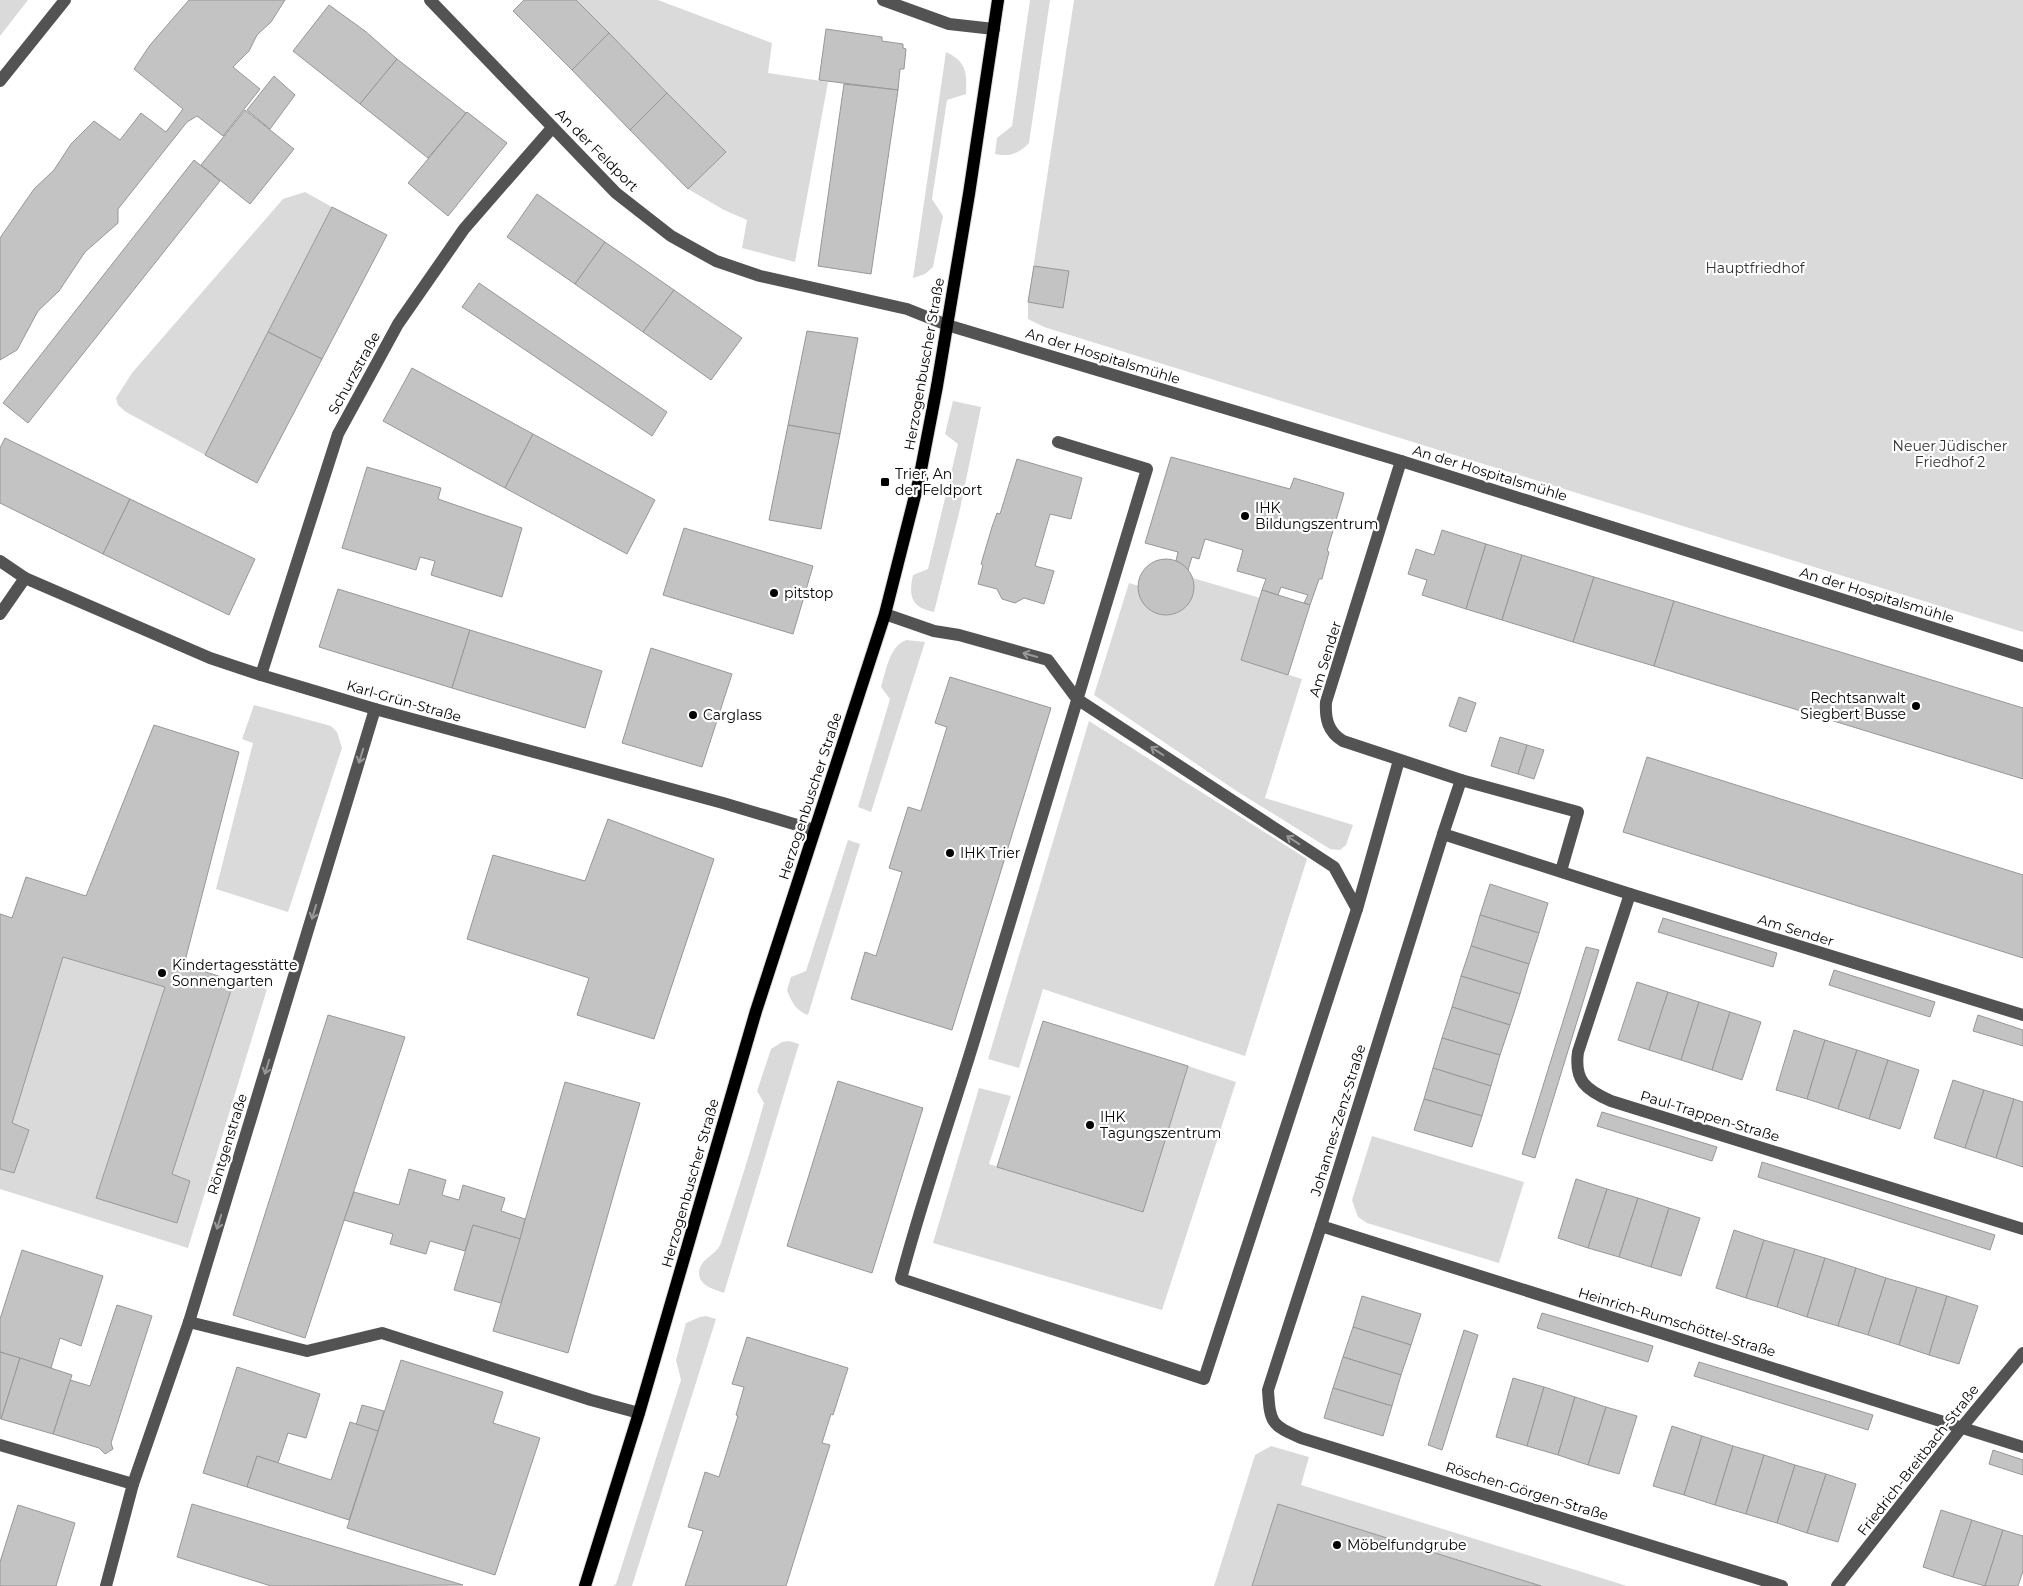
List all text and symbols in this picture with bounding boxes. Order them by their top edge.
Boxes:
street label: An der Feldport [552,105,643,196]
park label: Hauptfriedhof [1705,259,1806,277]
street label: Herzogenbuscher Straße [900,276,948,452]
street label: An der Hospitalsmühle [1024,324,1182,388]
street label: Schurzstraße [324,329,384,417]
park label: Neuer Jüdischer Friedhof 2 [1893,437,2008,471]
street label: An der Hospitalsmühle [1411,441,1569,505]
place label: Trier, An der Feldport [895,465,983,499]
marker: Trier, An der Feldport [879,476,891,488]
place label: IHK Bildungszentrum [1255,499,1378,533]
marker: IHK Bildungszentrum [1239,510,1251,522]
street label: An der Hospitalsmühle [1798,563,1956,627]
place label: pitstop [784,584,833,602]
marker: pitstop [768,587,780,599]
street label: Am Sender [1305,618,1345,699]
one-way arrow [1023,650,1039,660]
street label: Karl-Grün-Straße [345,676,463,726]
place label: Rechtsanwalt Siegbert Busse [1800,689,1906,723]
marker: Rechtsanwalt Siegbert Busse [1910,700,1922,712]
place label: Carglass [703,706,762,724]
marker: Carglass [687,709,699,721]
street label: Herzogenbuscher Straße [774,710,846,882]
one-way arrow [1150,746,1164,756]
one-way arrow [356,748,365,763]
one-way arrow [1286,835,1300,845]
place label: IHK Trier [960,844,1021,862]
marker: IHK Trier [944,847,956,859]
one-way arrow [308,903,318,919]
street label: Am Sender [1756,910,1837,950]
place label: Kindertagesstätte Sonnengarten [172,956,297,990]
marker: Kindertagesstätte Sonnengarten [156,967,168,979]
street label: Johannes-Zenz-Straße [1306,1042,1370,1199]
one-way arrow [261,1059,271,1075]
street label: Paul-Trappen-Straße [1638,1086,1782,1146]
street label: Röntgenstraße [203,1091,251,1197]
street label: Herzogenbuscher Straße [657,1096,723,1270]
place label: IHK Tagungszentrum [1100,1108,1221,1142]
marker: IHK Tagungszentrum [1084,1119,1096,1131]
one-way arrow [214,1214,224,1230]
street label: Heinrich-Rumschöttel-Straße [1576,1283,1778,1361]
street label: Friedrich-Breitbach-Straße [1853,1381,1983,1539]
street label: Röschen-Görgen-Straße [1443,1458,1611,1524]
place label: Möbelfundgrube [1347,1536,1467,1554]
marker: Möbelfundgrube [1331,1539,1343,1551]

